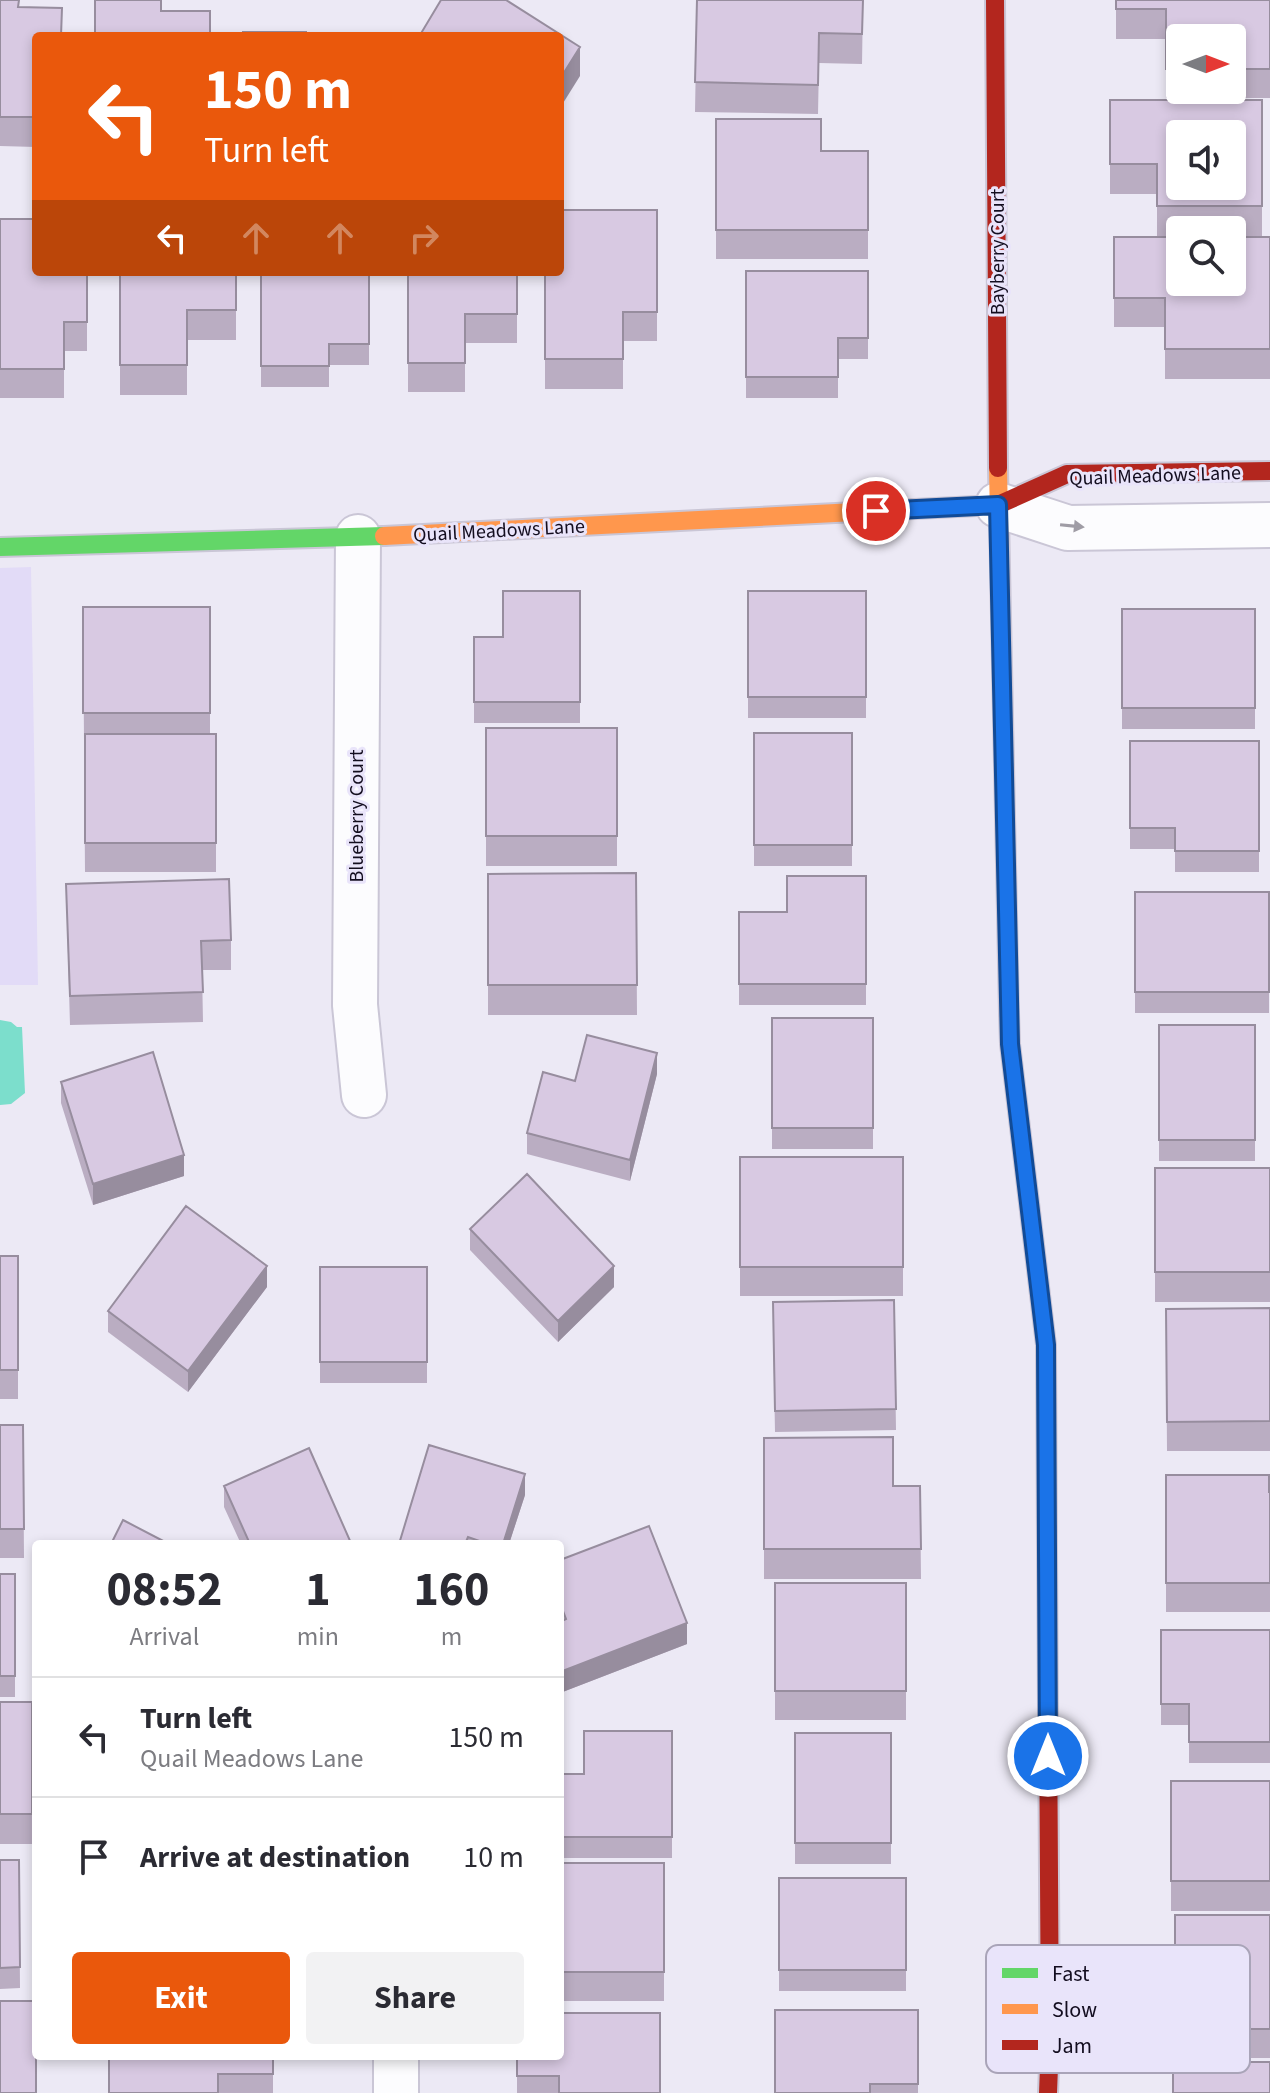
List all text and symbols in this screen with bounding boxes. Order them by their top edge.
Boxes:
north arrow [1166,24,1246,104]
map controls [1166,24,1246,296]
text: 150 m [204,51,352,130]
icon: left [72,64,176,168]
button: sound [1166,120,1246,200]
text: Turn left [204,125,329,176]
street label: Bayberry Court [984,188,1012,315]
icon: left [150,216,194,260]
icon: ahead [234,216,278,260]
icon: ahead [318,216,362,260]
icon: right [402,216,446,260]
button: search [1166,216,1246,296]
street label: Quail Meadows Lane [1069,459,1241,493]
pin [842,477,910,545]
icon: arrive [854,489,898,533]
street label: Quail Meadows Lane [413,513,586,549]
one-way arrow [1060,520,1085,533]
street label: Blueberry Court [343,749,371,883]
text: 08:52 [106,1556,222,1624]
text: 1 [305,1556,331,1624]
text: 160 [413,1556,489,1624]
text: Arrival [129,1618,199,1655]
text: min [297,1618,339,1655]
text: m [441,1618,462,1655]
text: Turn left [140,1697,252,1740]
position arrow [1006,1714,1090,1798]
icon: left [72,1715,116,1759]
text: 150 m [448,1716,524,1759]
text: Quail Meadows Lane [140,1740,363,1777]
icon: arrive [72,1835,116,1879]
text: Arrive at destination [140,1836,410,1879]
text: 10 m [463,1836,524,1879]
legend [986,1945,1250,2073]
button: Exit [72,1952,290,2044]
button: Share [306,1952,524,2044]
text: Fast [1052,1958,1090,1990]
text: Slow [1052,1994,1097,2026]
text: Jam [1052,2030,1092,2062]

